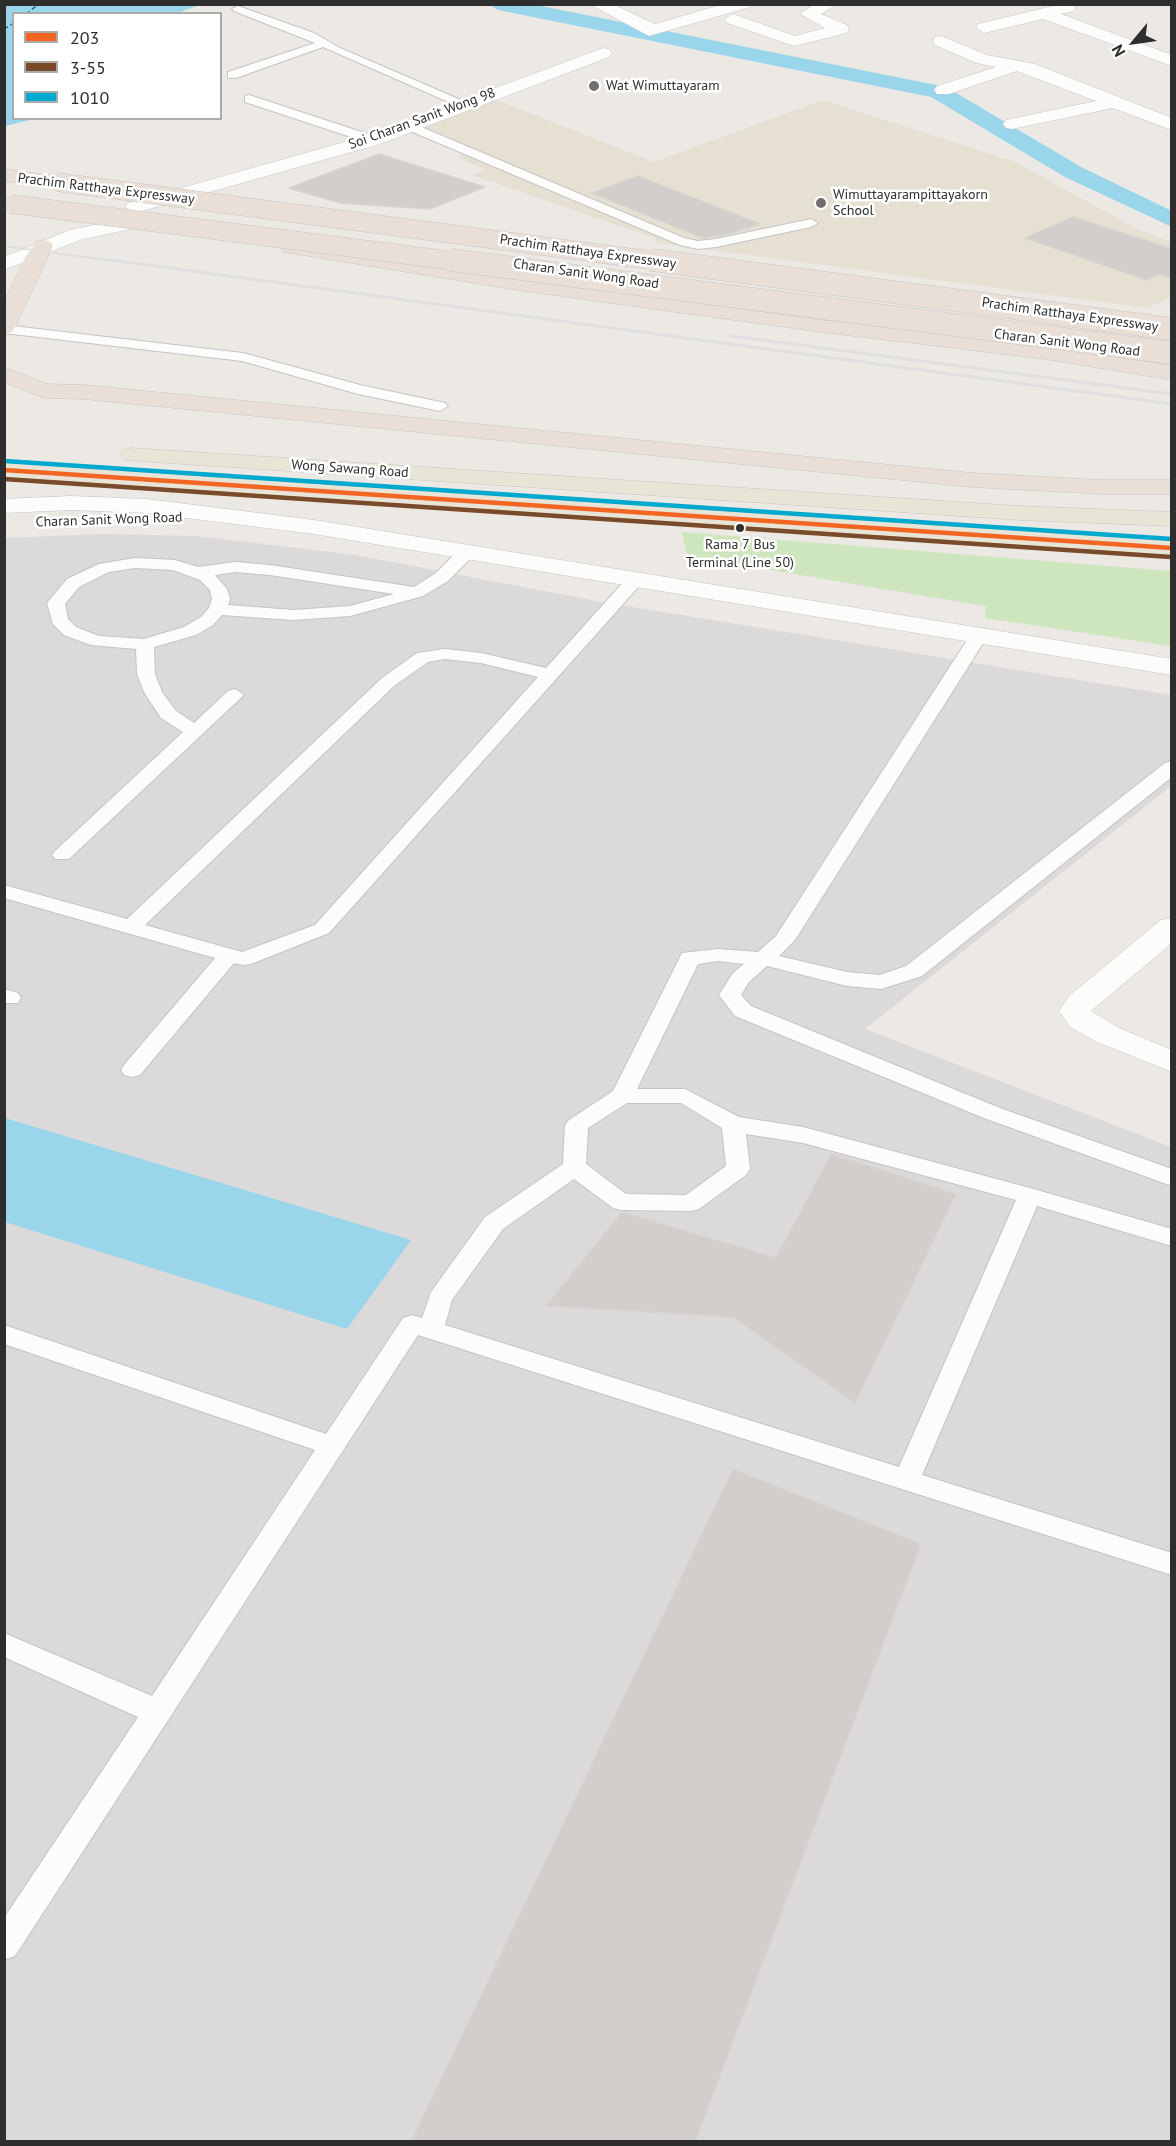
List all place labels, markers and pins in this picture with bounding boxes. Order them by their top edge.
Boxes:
place label: Wat Wimuttayaram [606,78,720,94]
marker: Wat Wimuttayaram [587,79,601,93]
place label: Wimuttayarampittayakorn School [833,187,988,220]
marker: Wimuttayarampittayakorn School [814,196,828,210]
marker: Rama 7 Bus Terminal (Line 50) [734,522,746,534]
place label: Rama 7 Bus Terminal (Line 50) [686,537,794,570]

